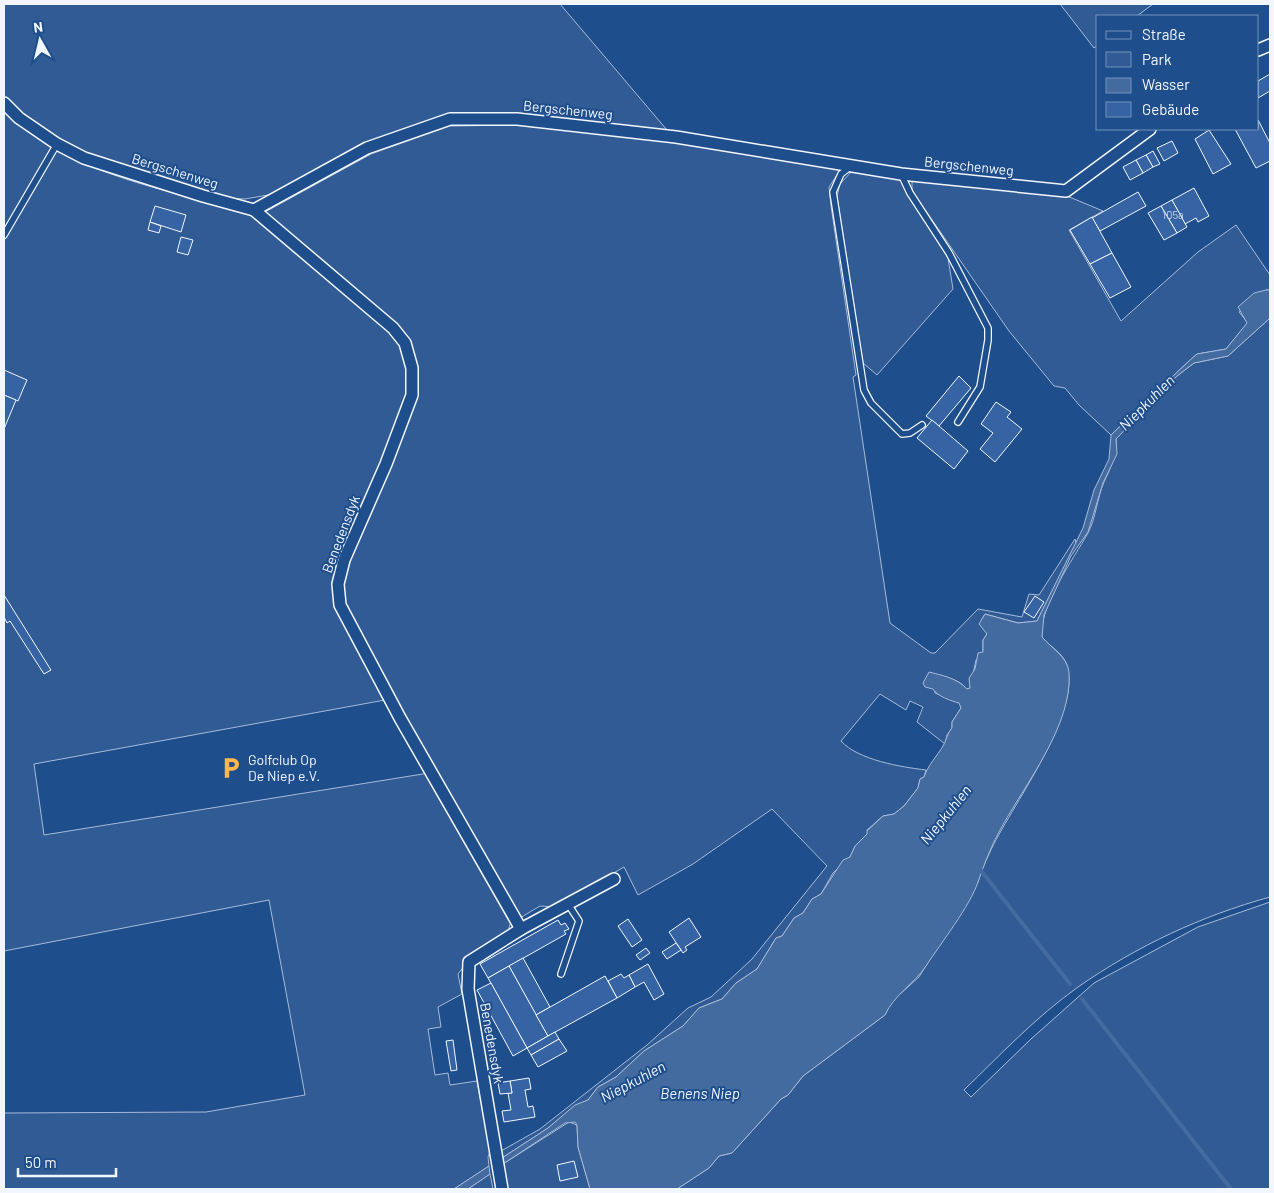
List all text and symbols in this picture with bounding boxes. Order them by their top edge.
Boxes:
north arrow [15,15,65,65]
legend [1096,15,1259,130]
text: N [32,18,44,36]
text: Straße [1142,25,1186,43]
text: Park [1142,50,1172,68]
text: Wasser [1142,75,1190,93]
street label: Bergschenweg [523,96,614,123]
text: Gebäude [1142,100,1199,118]
street label: Bergschenweg [130,149,221,192]
street label: Bergschenweg [924,152,1015,179]
house number: 105a [1162,208,1184,221]
water label: Niepkuhlen [1115,371,1178,434]
street label: Benedensdyk [318,493,363,575]
place label: Golfclub Op De Niep e.V. [248,751,320,784]
parking icon: Golfclub Op De Niep e.V. [218,755,244,781]
water label: Niepkuhlen [916,781,975,848]
street label: Benedensdyk [477,1001,508,1085]
water label: Niepkuhlen [597,1056,668,1106]
water label: Benens Niep [660,1084,740,1102]
scale bar [18,1146,115,1178]
text: 50 m [25,1153,57,1171]

